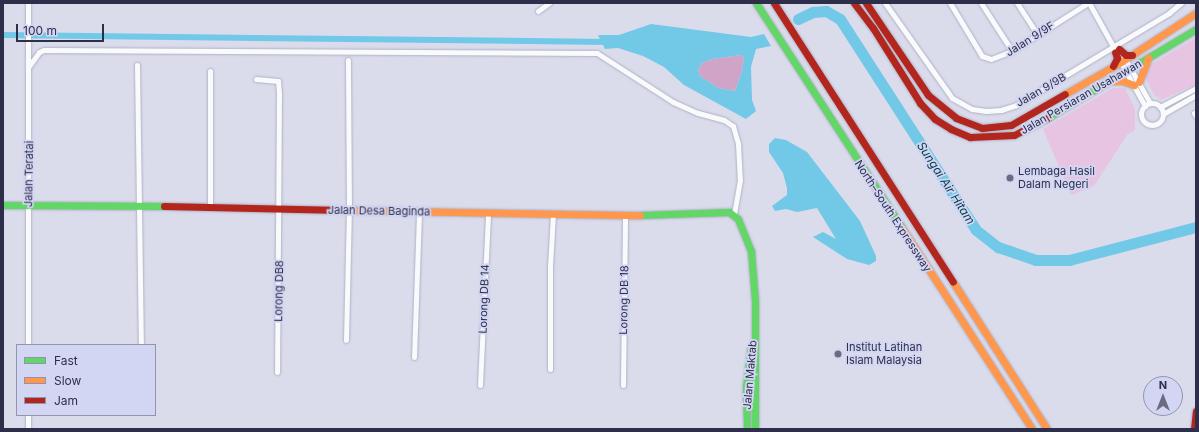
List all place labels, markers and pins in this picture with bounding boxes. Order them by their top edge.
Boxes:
place label: Lembaga Hasil Dalam Negeri [1018,165,1095,191]
marker: Lembaga Hasil Dalam Negeri [1005,173,1015,183]
place label: Institut Latihan Islam Malaysia [846,341,922,367]
marker: Institut Latihan Islam Malaysia [833,349,843,359]

